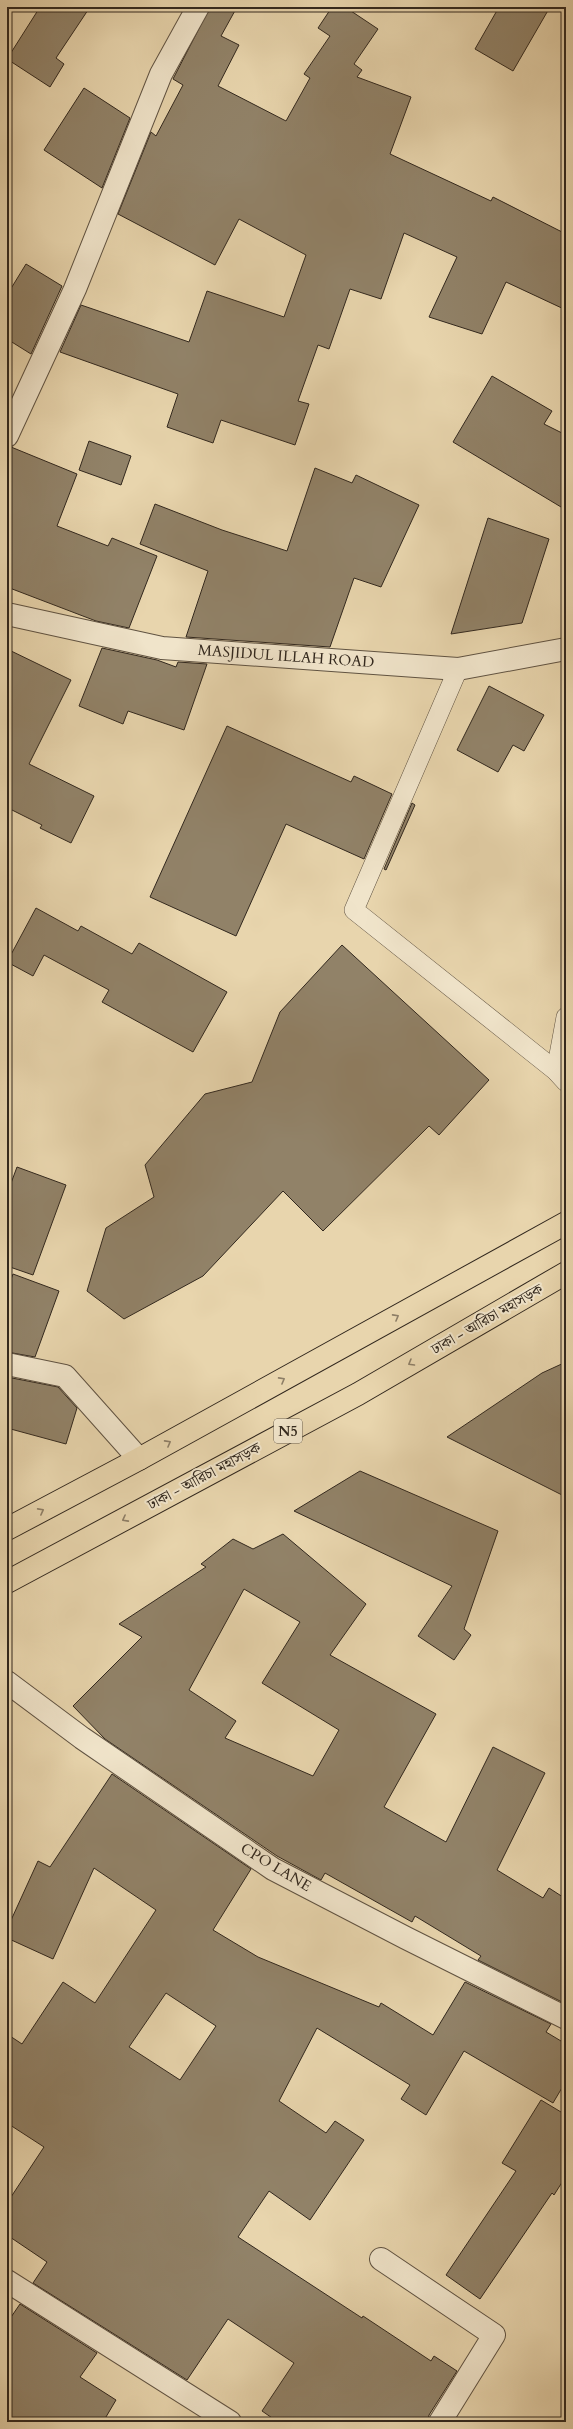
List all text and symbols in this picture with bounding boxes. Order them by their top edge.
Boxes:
street label: MASJIDUL ILLAH ROAD [197,640,375,672]
street label: ঢাকা - আরিচা মহাসড়ক [427,1279,547,1360]
one-way arrow [392,1314,399,1321]
one-way arrow [408,1359,415,1366]
one-way arrow [278,1377,285,1384]
road number: N5 [274,1419,302,1443]
street label: ঢাকা - আরিচা মহাসড়ক [143,1437,265,1515]
one-way arrow [164,1440,171,1447]
one-way arrow [37,1508,45,1516]
one-way arrow [122,1514,129,1521]
street label: CPO LANE [237,1838,315,1896]

